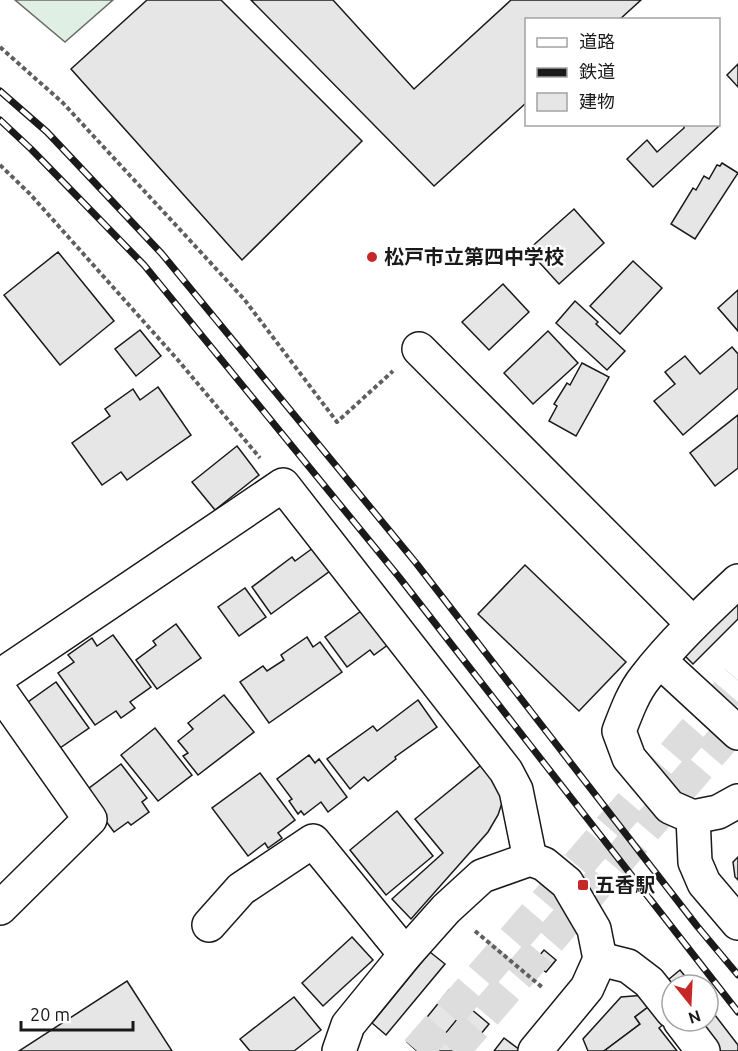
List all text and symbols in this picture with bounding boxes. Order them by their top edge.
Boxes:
legend [525,18,720,126]
text: 道路 [579,31,615,51]
text: 鉄道 [579,61,615,81]
text: 建物 [579,91,615,111]
place label: 松戸市立第四中学校 [384,245,564,268]
marker: 松戸市立第四中学校 [365,250,379,264]
place label: 五香駅 [595,873,655,896]
marker: 五香駅 [576,878,590,892]
north arrow [660,973,720,1033]
scale bar [21,994,134,1032]
text: 20 m [30,1004,70,1024]
text: N [686,1007,703,1028]

